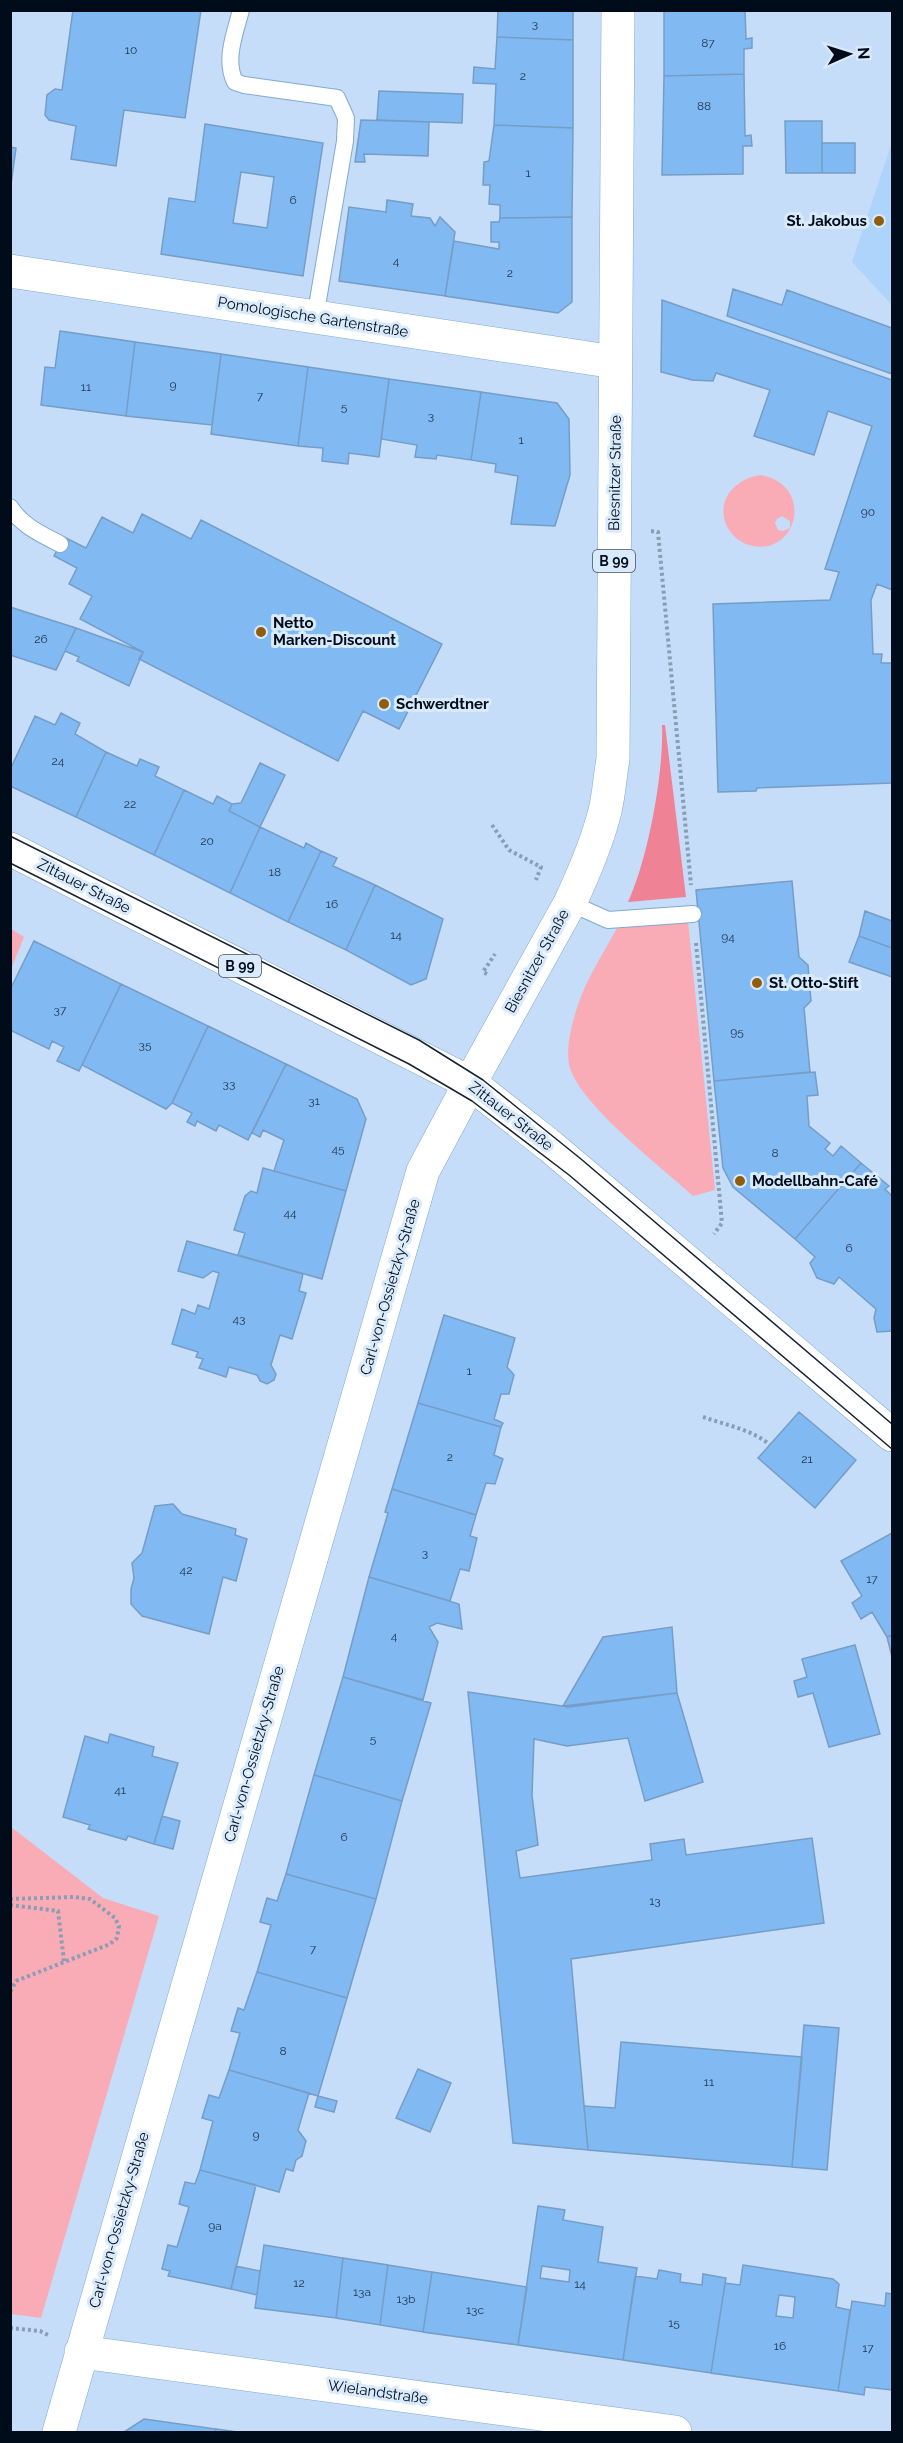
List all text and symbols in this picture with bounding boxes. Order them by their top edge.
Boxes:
house number: 3 [532,17,538,31]
north arrow [819,24,879,84]
house number: 87 [701,36,715,50]
house number: 10 [125,43,137,57]
text: N [854,47,873,60]
house number: 2 [520,69,526,83]
house number: 88 [697,99,711,113]
house number: 1 [525,166,531,180]
house number: 6 [289,193,297,207]
place label: St. Jakobus [787,212,867,230]
marker: St. Jakobus [872,214,886,228]
house number: 4 [393,254,400,268]
house number: 2 [507,266,513,280]
street label: Pomologische Gartenstraße [216,293,410,341]
house number: 9 [169,378,177,392]
house number: 11 [81,380,91,394]
house number: 7 [257,389,264,403]
house number: 5 [341,400,348,414]
house number: 3 [428,409,434,423]
street label: Biesnitzer Straße [605,415,625,531]
house number: 1 [518,433,524,447]
house number: 90 [861,505,875,519]
road number: B 99 [593,550,635,572]
place label: Netto Marken-Discount [273,614,396,649]
marker: Netto Marken-Discount [254,625,268,639]
house number: 26 [34,632,48,646]
place label: Schwerdtner [396,695,489,713]
marker: Schwerdtner [377,697,391,711]
house number: 24 [52,754,65,768]
house number: 22 [124,797,136,811]
house number: 20 [200,834,214,848]
street label: Zittauer Straße [35,855,134,917]
house number: 18 [269,865,281,879]
house number: 16 [326,897,338,911]
street label: Biesnitzer Straße [501,906,573,1016]
house number: 14 [390,928,402,942]
house number: 94 [721,930,735,944]
road number: B 99 [219,955,261,977]
place label: St. Otto-Stift [769,974,859,992]
marker: St. Otto-Stift [750,976,764,990]
house number: 37 [54,1003,67,1017]
house number: 95 [730,1025,744,1039]
house number: 35 [139,1038,152,1052]
house number: 33 [223,1077,235,1091]
street label: Zittauer Straße [465,1078,557,1155]
house number: 31 [308,1094,320,1108]
house number: 45 [331,1142,345,1156]
house number: 8 [771,1146,779,1160]
place label: Modellbahn-Café [752,1172,878,1190]
marker: Modellbahn-Café [733,1174,747,1188]
street label: Carl-von-Ossietzky-Straße [356,1197,424,1377]
house number: 44 [283,1206,297,1220]
house number: 6 [845,1241,853,1255]
house number: 43 [233,1312,245,1326]
house number: 1 [466,1364,472,1378]
house number: 2 [447,1450,453,1464]
house number: 21 [801,1452,813,1466]
house number: 3 [422,1546,428,1560]
house number: 42 [180,1563,192,1577]
house number: 17 [866,1572,878,1586]
house number: 4 [391,1629,398,1643]
street label: Carl-von-Ossietzky-Straße [220,1664,288,1844]
house number: 5 [370,1732,377,1746]
house number: 41 [114,1783,126,1797]
house number: 6 [340,1830,348,1844]
house number: 13 [649,1894,661,1908]
house number: 7 [310,1942,317,1956]
house number: 8 [279,2044,287,2058]
house number: 11 [704,2075,714,2089]
house number: 9 [252,2128,260,2142]
street label: Carl-von-Ossietzky-Straße [85,2130,153,2310]
house number: 9a [208,2219,222,2233]
house number: 12 [293,2276,305,2290]
house number: 14 [574,2277,586,2291]
house number: 13a [353,2285,371,2299]
house number: 13b [397,2292,415,2306]
house number: 13c [466,2303,484,2317]
house number: 15 [668,2316,680,2330]
house number: 16 [774,2339,786,2353]
house number: 17 [862,2341,874,2355]
street label: Wielandstraße [327,2376,429,2408]

